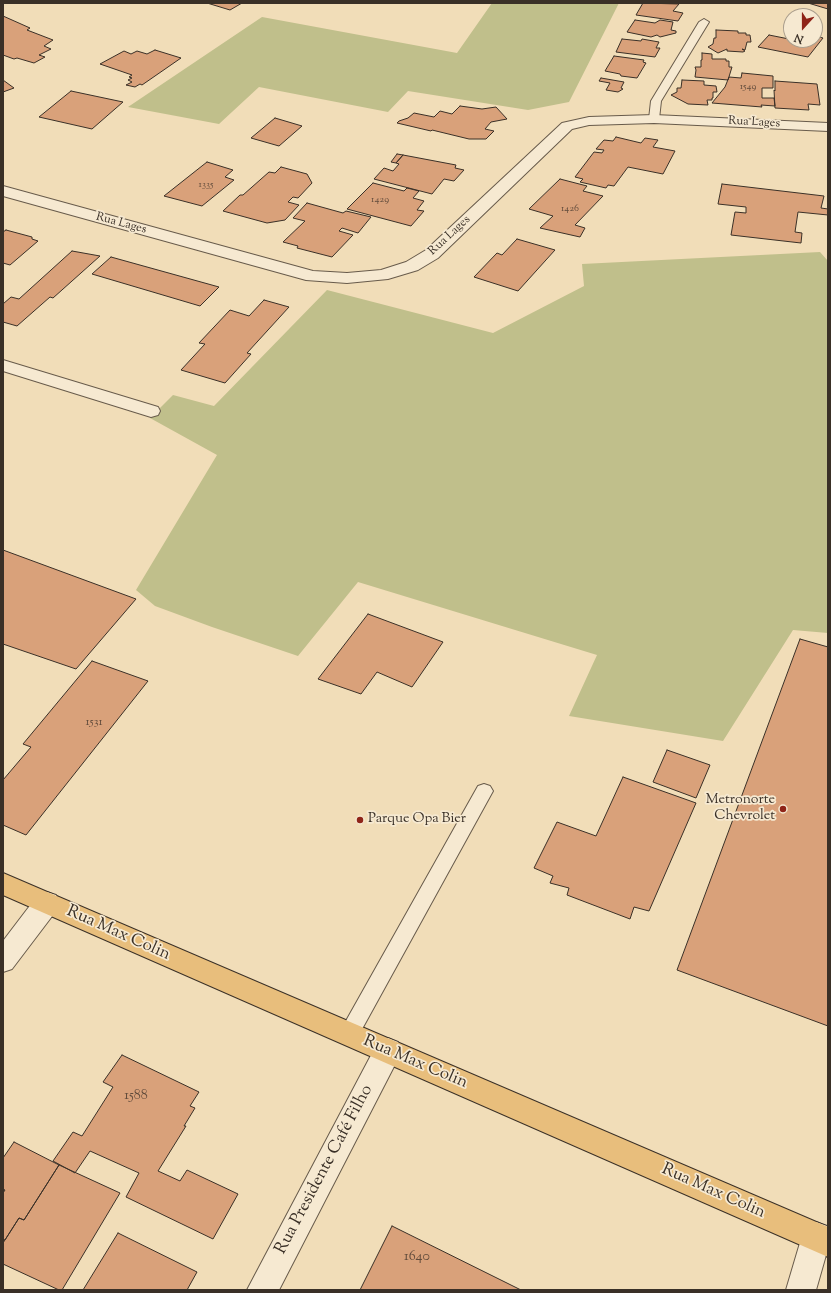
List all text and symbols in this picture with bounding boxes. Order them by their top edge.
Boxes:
north arrow [783,8,823,48]
text: N [792,29,806,47]
house number: 1549 [740,81,756,93]
street label: Rua Lages [728,114,780,132]
house number: 1335 [199,179,213,191]
house number: 1429 [371,194,389,206]
house number: 1426 [561,203,579,215]
street label: Rua Lages [94,210,148,238]
street label: Rua Lages [426,213,474,259]
house number: 1531 [85,716,103,730]
place label: Metronorte Chevrolet [706,793,775,826]
marker: Metronorte Chevrolet [778,804,788,814]
place label: Parque Opa Bier [368,812,466,828]
marker: Parque Opa Bier [355,815,365,825]
street label: Rua Max Colin [63,902,173,966]
street label: Rua Max Colin [360,1032,470,1094]
street label: Rua Presidente Café Filho [272,1082,378,1258]
house number: 1588 [124,1089,148,1105]
street label: Rua Max Colin [658,1160,768,1224]
house number: 1640 [404,1250,430,1266]

